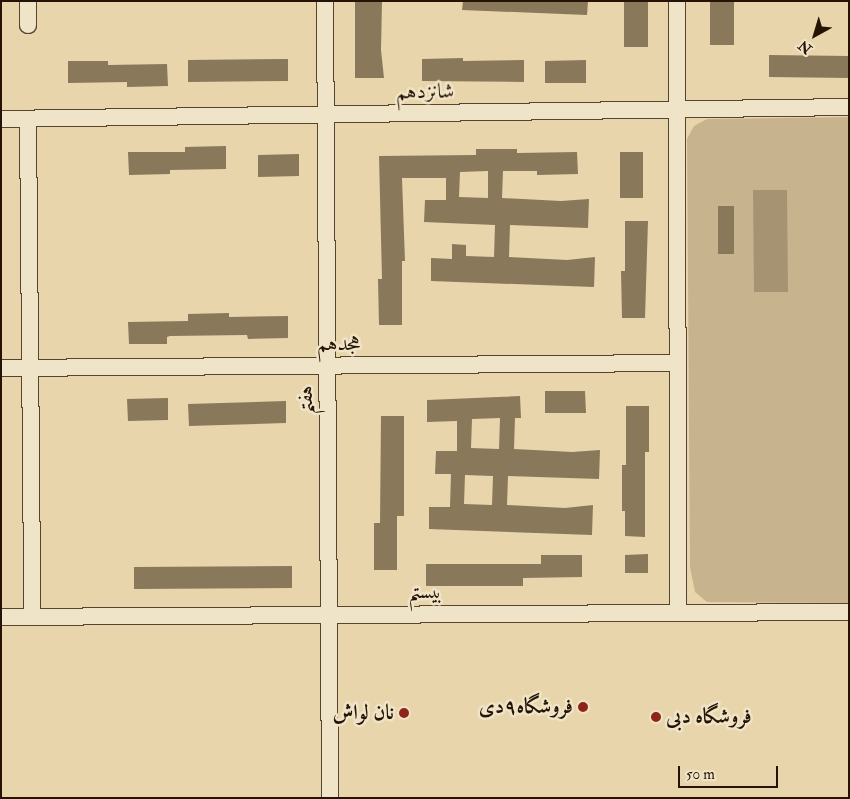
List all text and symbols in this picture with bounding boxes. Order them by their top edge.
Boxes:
north arrow [790,10,840,60]
text: N [795,36,815,58]
street label: شانزدهم [396,79,454,105]
street label: هجدهم [317,331,361,357]
street label: هفتم [293,385,319,415]
street label: بیستم [408,579,442,605]
place label: فروشگاه۹دی [479,694,573,720]
place label: نان لواش [332,700,394,726]
marker: فروشگاه۹دی [577,701,589,713]
place label: فروشگاه دبی [666,704,752,730]
marker: نان لواش [398,707,410,719]
marker: فروشگاه دبی [650,711,662,723]
scale bar [680,756,780,788]
text: 50 m [686,765,715,784]

